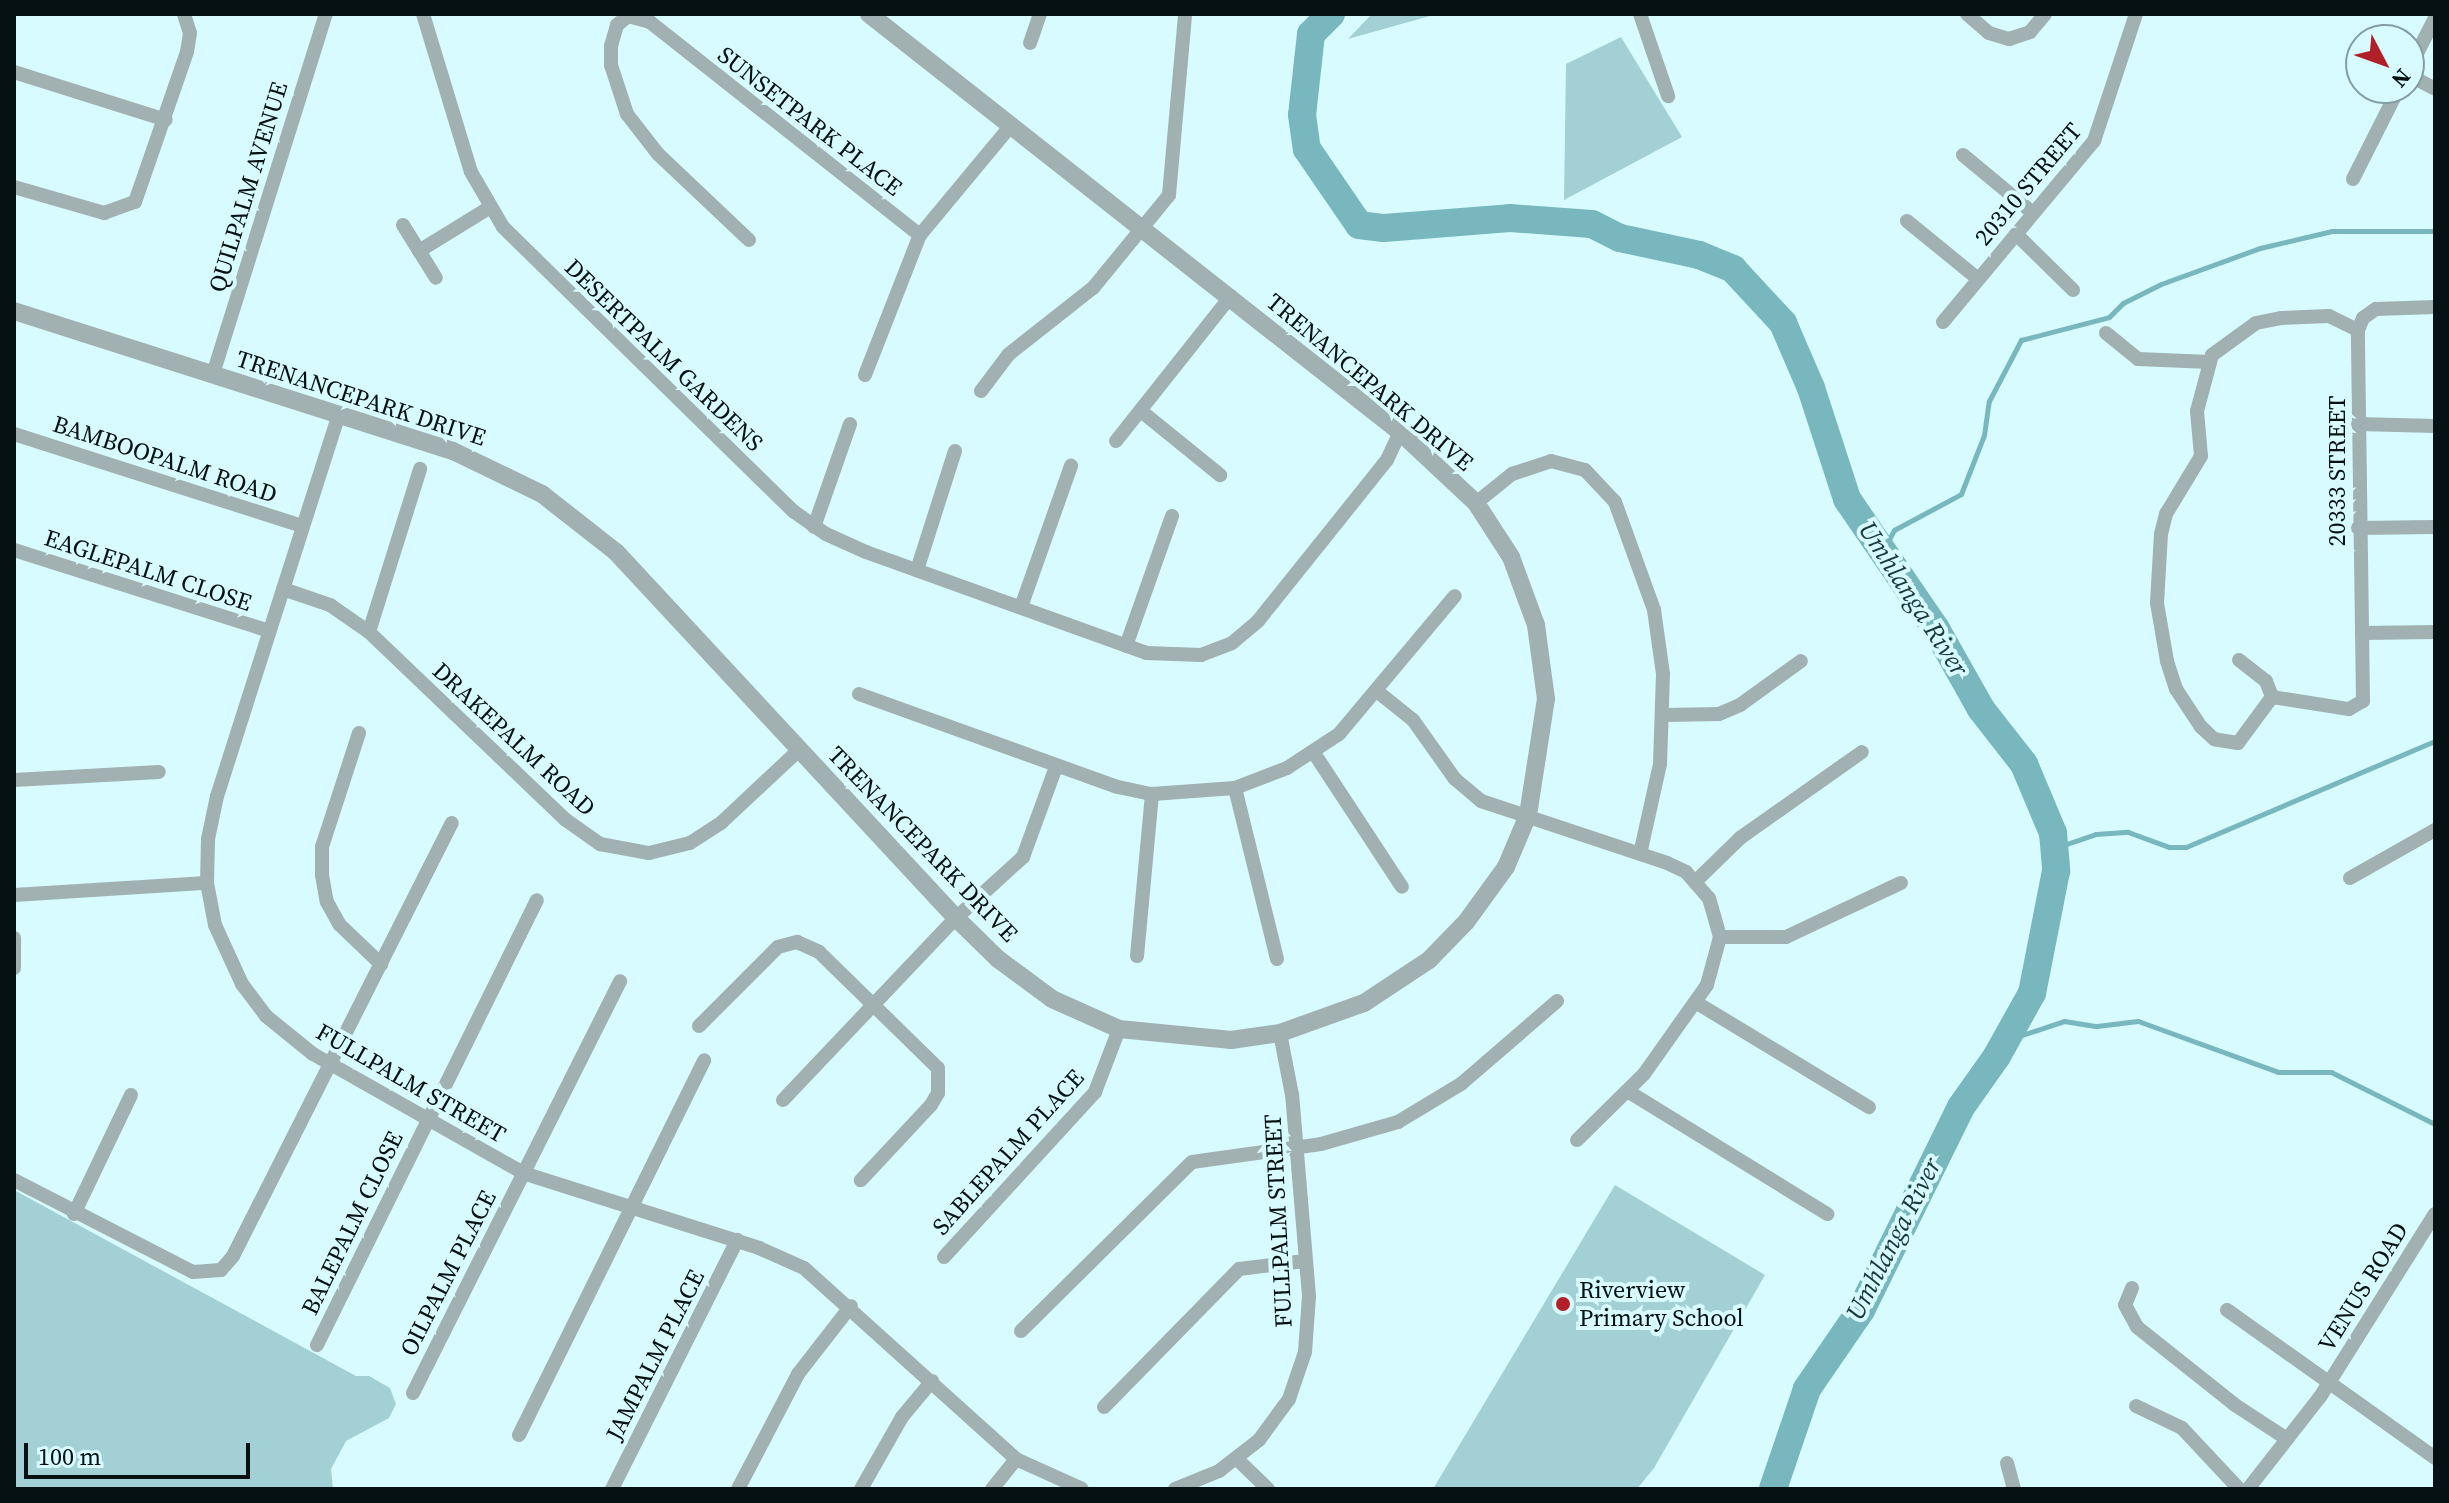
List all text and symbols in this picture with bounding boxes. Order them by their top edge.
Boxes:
north arrow [2345,24,2425,104]
street label: SUNSETPARK PLACE [712,40,908,202]
text: N [2385,63,2418,94]
street label: QUILPALM AVENUE [202,78,294,296]
street label: 20310 STREET [1968,117,2088,251]
street label: DESERTPALM GARDENS [559,253,769,457]
street label: TRENANCEPARK DRIVE [1261,287,1479,477]
street label: TRENANCEPARK DRIVE [233,344,489,452]
street label: 20333 STREET [2323,395,2351,547]
street label: BAMBOOPALM ROAD [49,409,281,509]
water label: Umhlanga River [1851,516,1975,682]
street label: EAGLEPALM CLOSE [41,523,255,617]
street label: DRAKEPALM ROAD [427,656,601,822]
street label: TRENANCEPARK DRIVE [822,740,1024,948]
street label: FULLPALM STREET [311,1017,511,1149]
street label: SABLEPALM PLACE [926,1063,1090,1241]
street label: FULLPALM STREET [1258,1113,1298,1329]
street label: BALEPALM CLOSE [295,1127,409,1319]
water label: Umhlanga River [1840,1153,1948,1325]
street label: OILPALM PLACE [394,1186,502,1360]
street label: VENUS ROAD [2312,1217,2414,1357]
street label: JAMPALM PLACE [600,1265,710,1445]
place label: Riverview Primary School [1579,1276,1744,1332]
marker: Riverview Primary School [1554,1295,1572,1313]
scale bar [28,1427,254,1477]
text: 100 m [38,1440,101,1473]

